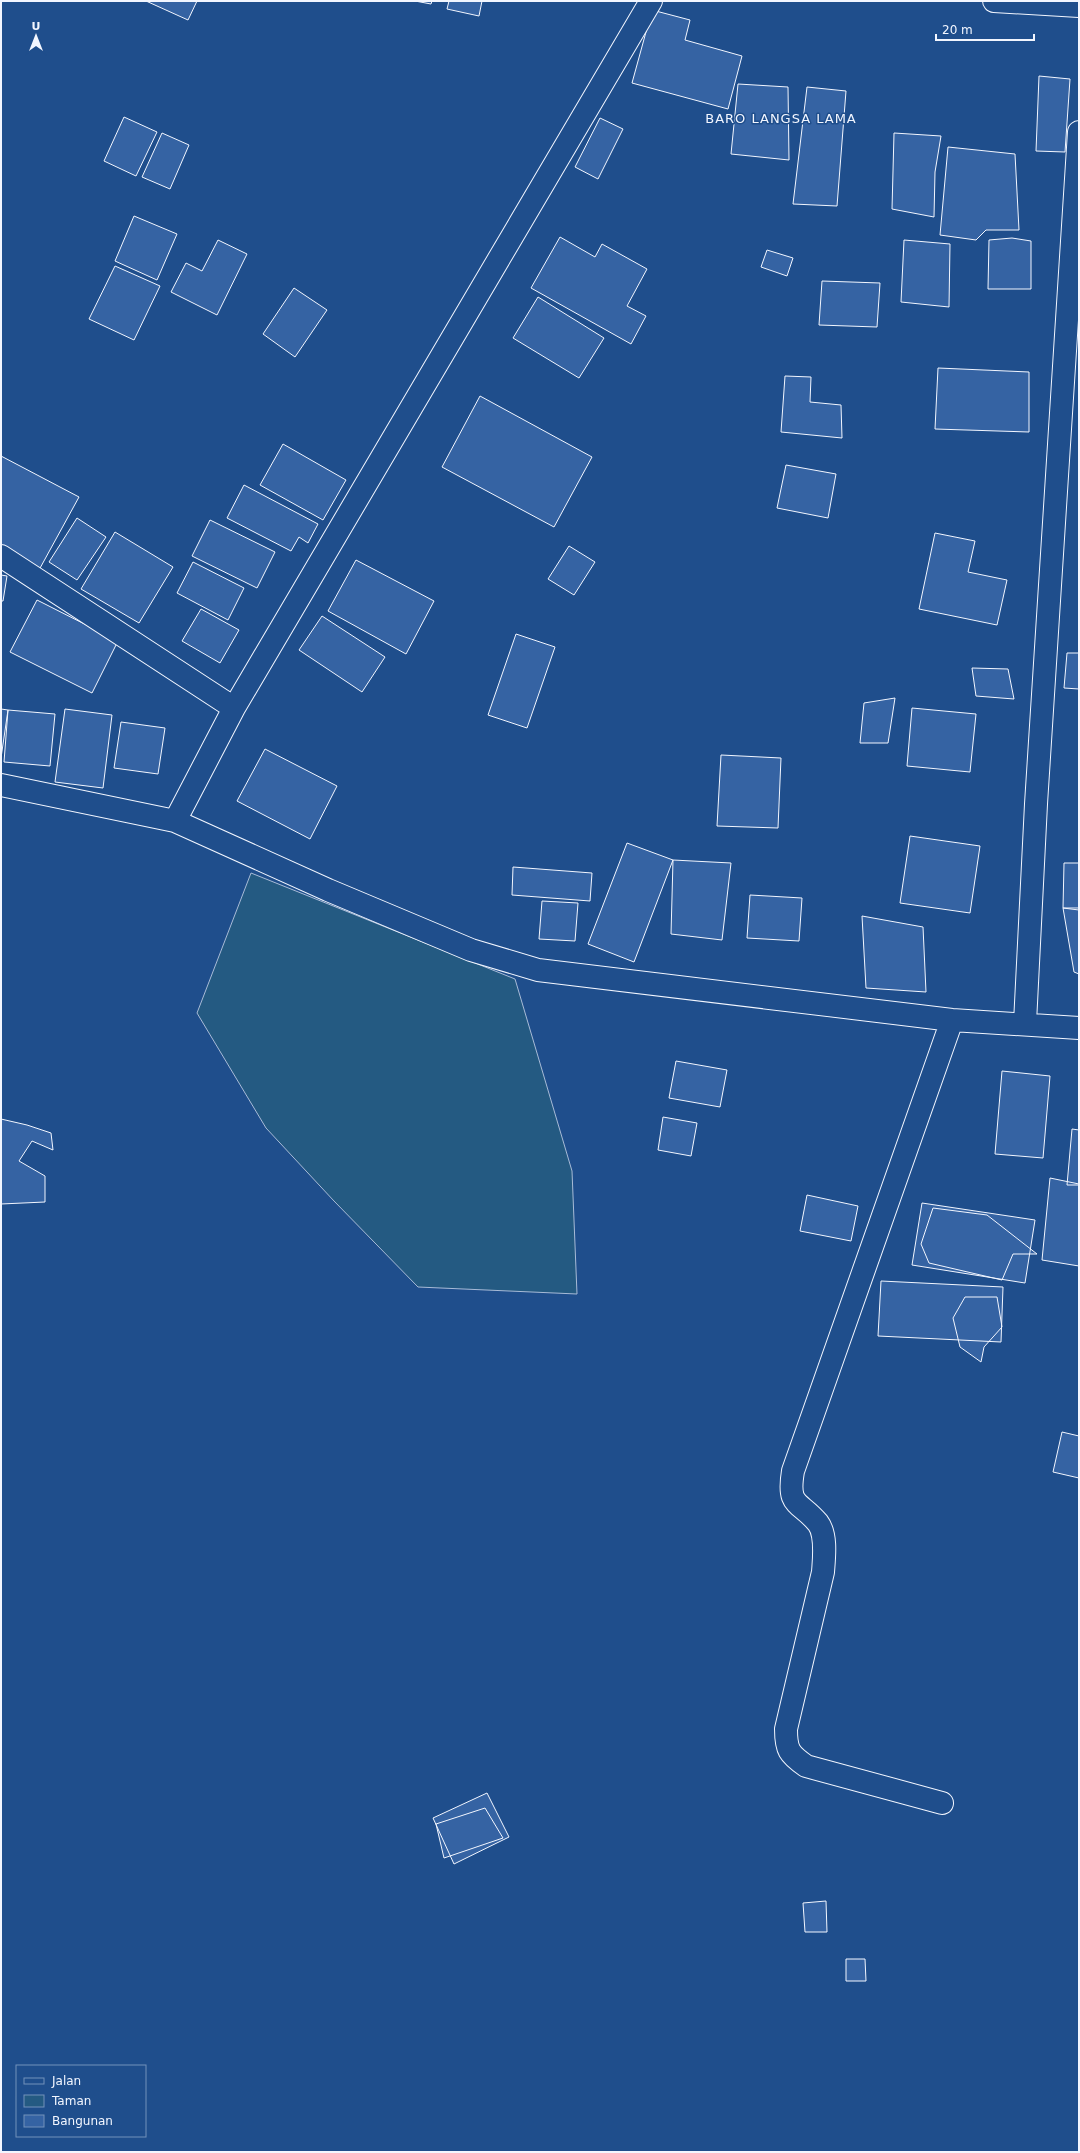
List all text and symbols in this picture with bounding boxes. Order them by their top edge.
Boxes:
north arrow [16,16,56,56]
scale bar [936,16,1034,42]
text: U [32,20,40,33]
text: 20 m [942,23,973,37]
district label: BARO LANGSA LAMA [705,111,857,126]
legend [16,2065,146,2137]
text: Jalan [51,2074,81,2088]
text: Taman [51,2094,91,2108]
text: Bangunan [52,2114,113,2128]

